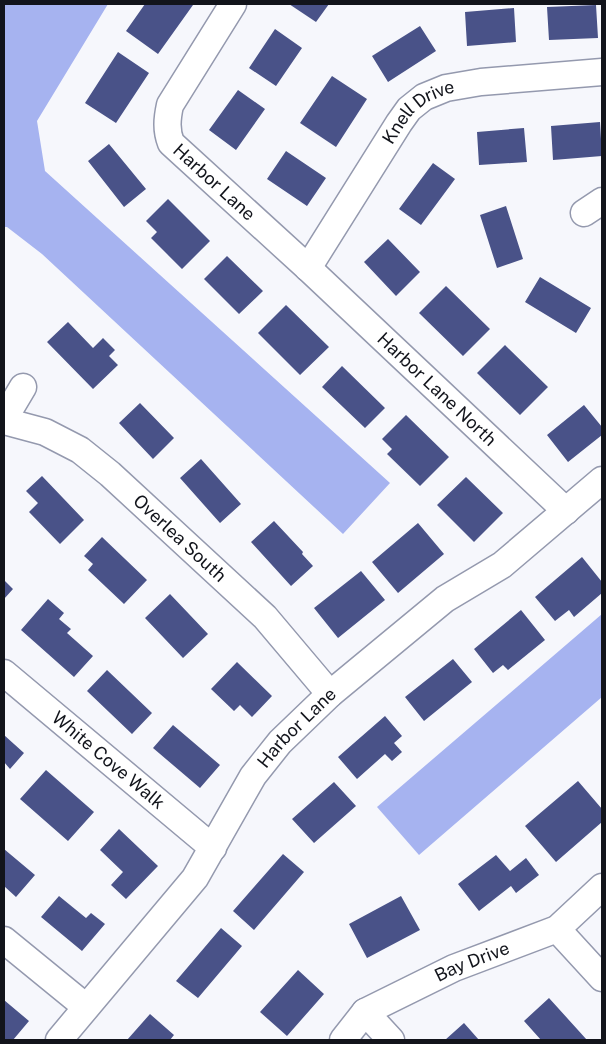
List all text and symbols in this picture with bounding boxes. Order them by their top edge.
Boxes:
street label: Knell Drive [378,76,456,148]
street label: Harbor Lane [169,139,260,225]
street label: Harbor Lane North [373,328,501,450]
street label: Overlea South [129,490,231,586]
street label: Harbor Lane [253,683,340,772]
street label: White Cove Walk [48,707,169,813]
street label: Bay Drive [431,937,512,986]

